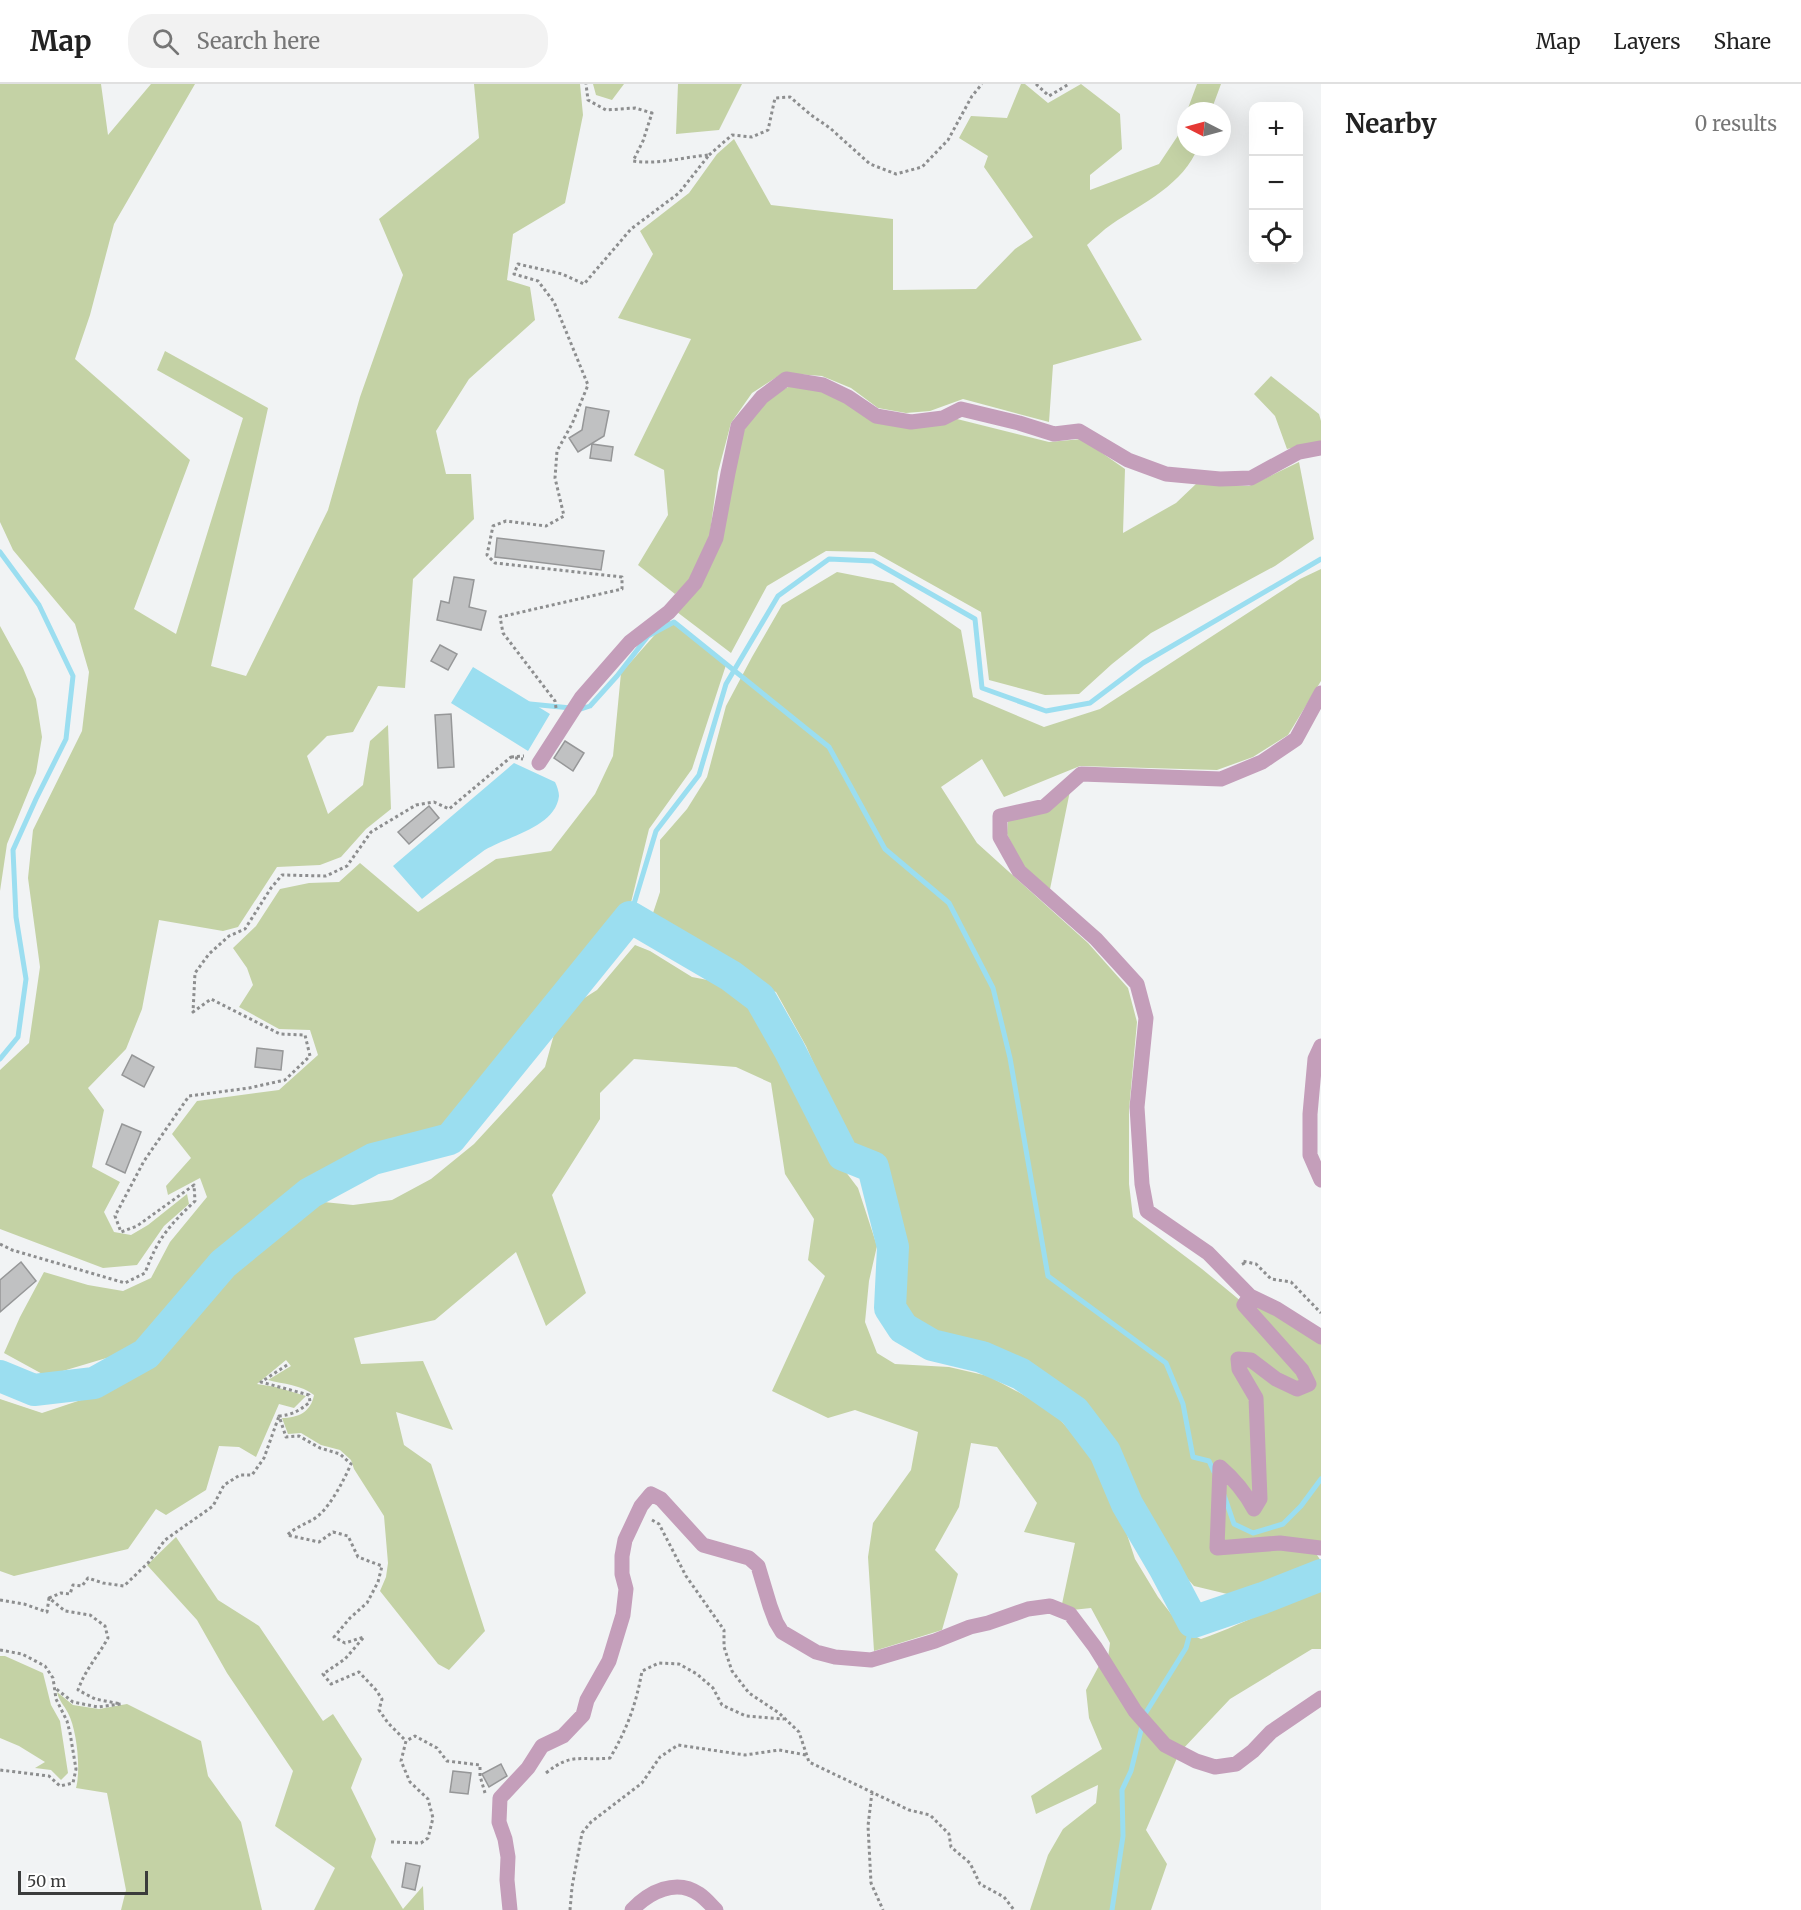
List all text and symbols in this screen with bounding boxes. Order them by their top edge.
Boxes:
search box [128,14,548,68]
text: Map [30,23,92,59]
icon: search [149,25,182,58]
text: Search here [197,27,320,55]
text: Map [1536,28,1581,55]
text: Layers [1614,28,1681,55]
text: Share [1714,28,1771,55]
north arrow [1177,102,1231,156]
map controls [1249,102,1303,264]
button: + [1249,102,1303,156]
text: Nearby [1345,107,1437,140]
text: 0 results [1694,111,1777,136]
button: − [1249,156,1303,210]
button: locate [1249,210,1303,264]
scale bar [18,1868,148,1896]
text: 50 m [27,1871,66,1891]

